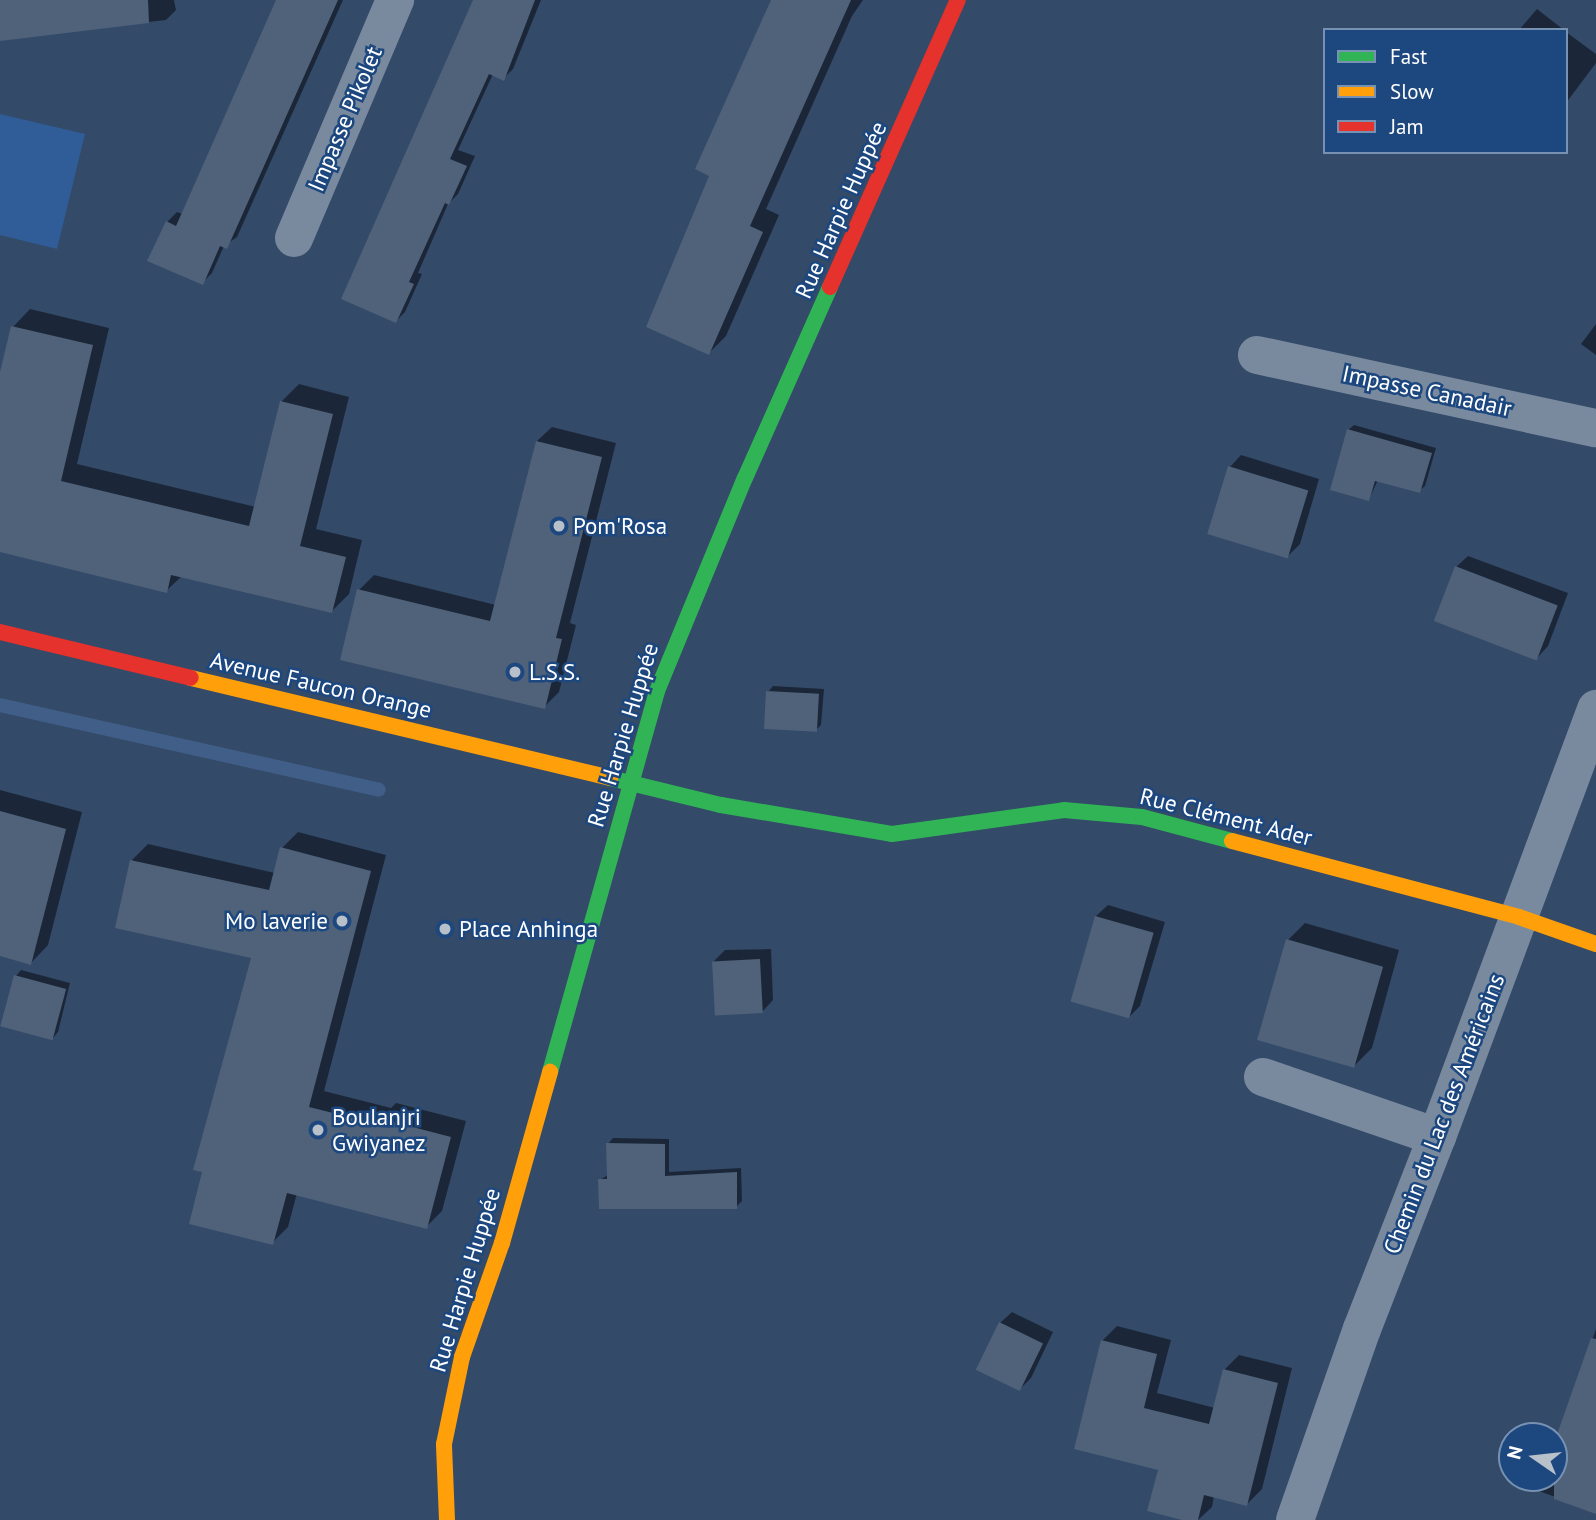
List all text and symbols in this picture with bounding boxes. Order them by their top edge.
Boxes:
legend [1323,28,1568,154]
street label: Impasse Pikolet [302,42,388,196]
text: Fast [1390,43,1427,70]
text: Slow [1390,78,1434,105]
text: Jam [1390,113,1424,140]
street label: Rue Harpie Huppée [790,117,892,303]
street label: Impasse Canadair [1340,360,1514,422]
place label: Pom'Rosa [573,512,667,540]
marker: Pom'Rosa [551,518,567,534]
street label: Rue Harpie Huppée [582,640,664,830]
street label: Avenue Faucon Orange [208,646,434,724]
place label: L.S.S. [529,658,580,686]
marker: L.S.S. [507,664,523,680]
street label: Rue Clément Ader [1137,782,1315,852]
place label: Mo laverie [225,907,328,935]
marker: Mo laverie [334,913,350,929]
place label: Place Anhinga [459,915,599,943]
marker: Place Anhinga [437,921,453,937]
street label: Chemin du Lac des Américains [1378,969,1510,1259]
place label: Boulanjri Gwiyanez [332,1103,426,1157]
marker: Boulanjri Gwiyanez [310,1122,326,1138]
street label: Rue Harpie Huppée [424,1185,506,1375]
north arrow [1498,1422,1568,1492]
text: N [1501,1443,1528,1461]

